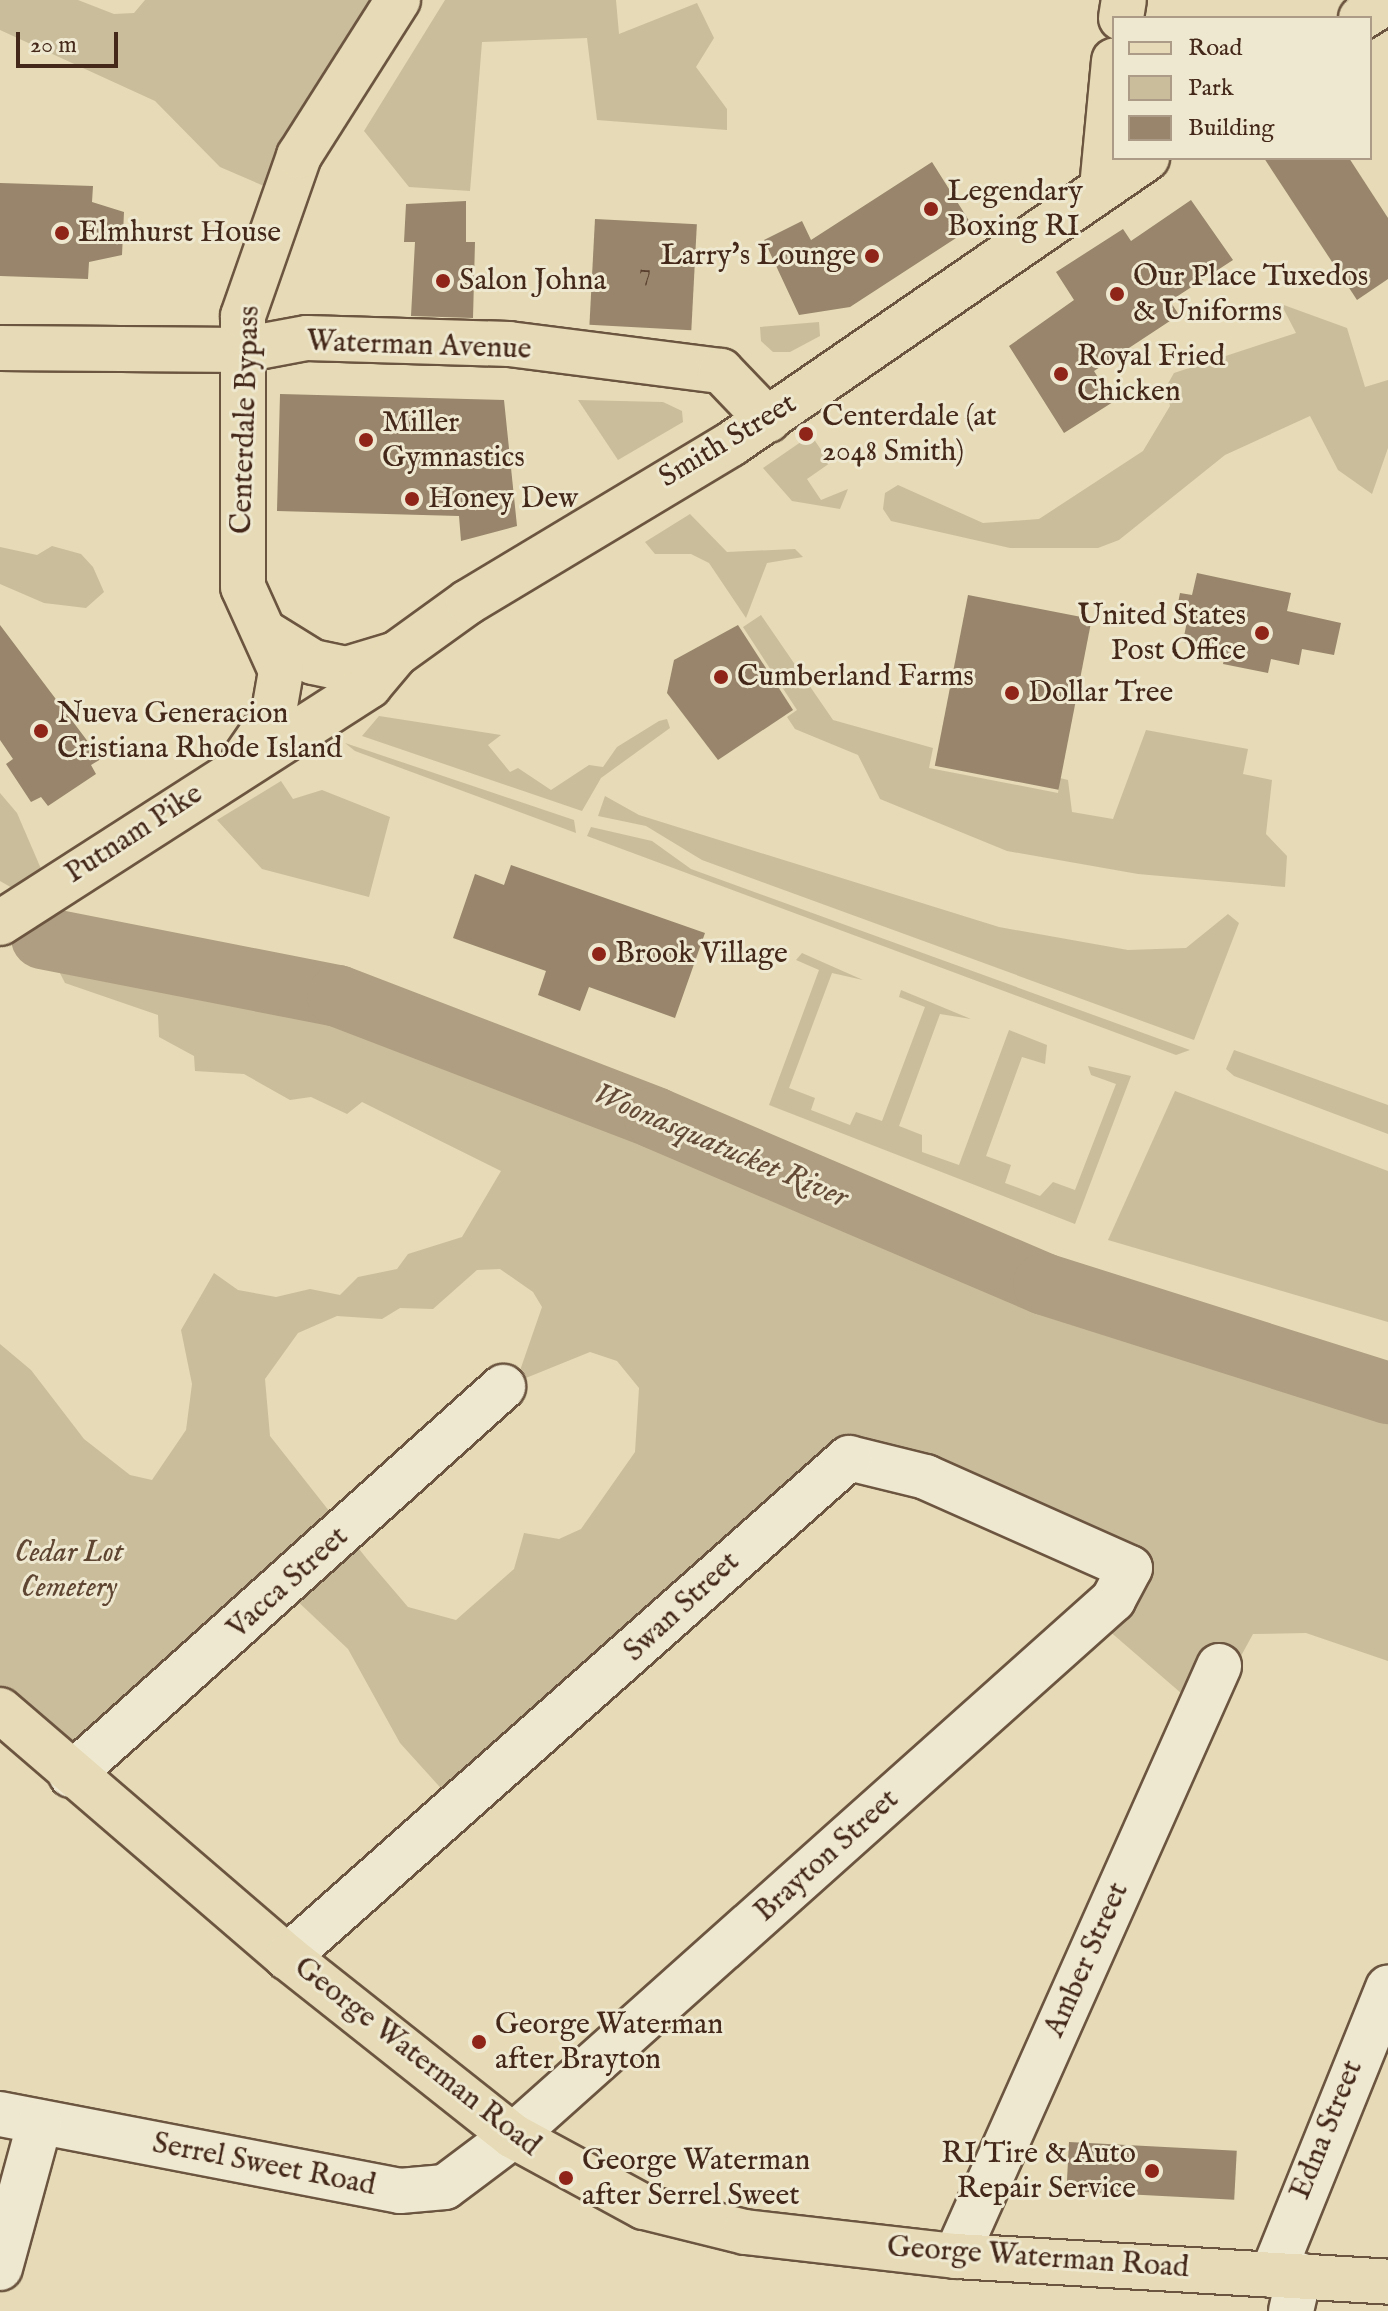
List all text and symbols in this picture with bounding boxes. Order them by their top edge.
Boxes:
scale bar [20,16,122,66]
legend [1112,16,1372,160]
text: 20 m [30,30,77,61]
text: Road [1188,33,1242,64]
text: Park [1188,73,1234,104]
text: Building [1188,113,1274,144]
place label: Legendary Boxing RI [947,174,1083,244]
marker: Legendary Boxing RI [922,200,940,218]
place label: Elmhurst House [78,215,281,251]
marker: Elmhurst House [53,224,71,242]
place label: Larry's Lounge [661,238,856,274]
marker: Larry's Lounge [863,247,881,265]
house number: 7 [639,257,651,289]
place label: Our Place Tuxedos & Uniforms [1133,259,1368,330]
place label: Salon Johna [459,263,606,299]
marker: Salon Johna [434,272,452,290]
marker: Our Place Tuxedos & Uniforms [1108,285,1126,303]
street label: Centerdale Bypass [224,305,268,535]
street label: Waterman Avenue [306,324,532,368]
place label: Royal Fried Chicken [1077,339,1225,410]
marker: Royal Fried Chicken [1052,365,1070,383]
street label: Smith Street [653,386,803,496]
place label: Centerdale (at 2048 Smith) [822,399,997,470]
place label: Miller Gymnastics [382,405,525,476]
marker: Centerdale (at 2048 Smith) [797,425,815,443]
marker: Miller Gymnastics [357,431,375,449]
place label: Honey Dew [428,481,578,517]
marker: Honey Dew [403,490,421,508]
place label: United States Post Office [1078,598,1246,668]
marker: United States Post Office [1253,624,1271,642]
place label: Cumberland Farms [737,659,974,695]
marker: Cumberland Farms [712,668,730,686]
place label: Dollar Tree [1028,675,1173,711]
marker: Dollar Tree [1003,684,1021,702]
place label: Nueva Generacion Cristiana Rhode Island [57,696,342,766]
marker: Nueva Generacion Cristiana Rhode Island [32,722,50,740]
street label: Putnam Pike [58,776,210,892]
place label: Brook Village [615,936,788,972]
marker: Brook Village [590,945,608,963]
water label: Woonasquatucket River [587,1076,853,1218]
street label: Vacca Street [220,1519,356,1647]
park label: Cedar Lot Cemetery [15,1535,123,1606]
street label: Swan Street [617,1544,747,1670]
street label: Brayton Street [747,1782,907,1930]
street label: Amber Street [1037,1877,1137,2043]
street label: George Waterman Road [287,1950,547,2164]
place label: George Waterman after Brayton [495,2007,723,2078]
marker: George Waterman after Brayton [470,2033,488,2051]
street label: Edna Street [1283,2055,1371,2205]
street label: Serrel Sweet Road [149,2126,379,2204]
place label: RI Tire & Auto Repair Service [941,2136,1136,2206]
place label: George Waterman after Serrel Sweet [582,2143,810,2214]
marker: RI Tire & Auto Repair Service [1143,2162,1161,2180]
marker: George Waterman after Serrel Sweet [557,2169,575,2187]
street label: George Waterman Road [886,2229,1190,2287]

